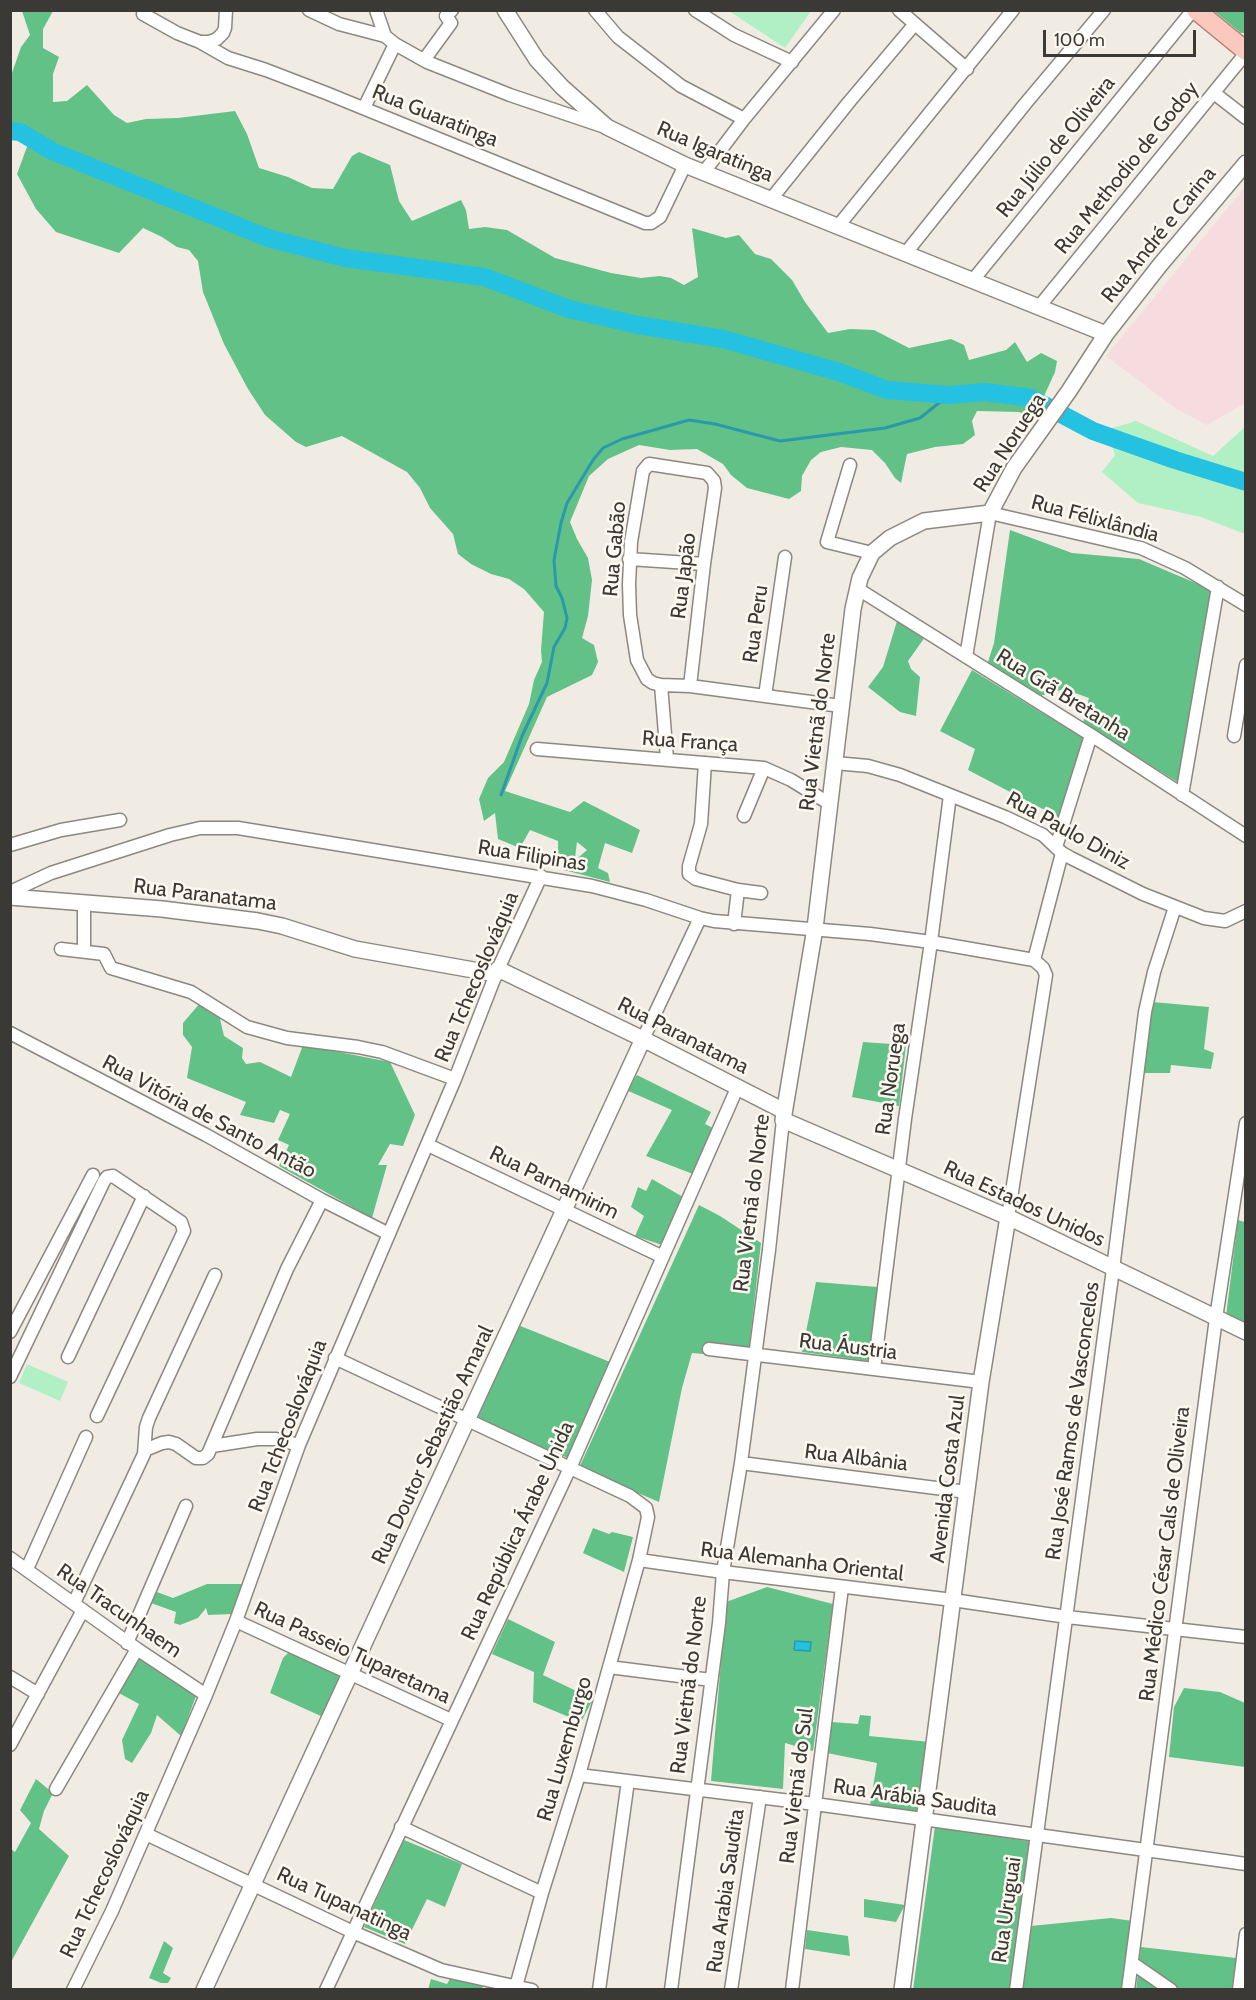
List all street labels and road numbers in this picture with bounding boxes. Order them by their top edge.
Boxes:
street label: Rua Júlio de Oliveira [991,71,1121,223]
street label: Rua Methodio de Godoy [1050,77,1204,259]
street label: Rua Guaratinga [368,79,502,153]
street label: Rua Igaratinga [653,116,777,188]
street label: Rua André e Carina [1096,162,1222,308]
street label: Rua Noruega [969,389,1051,497]
street label: Rua Félixlândia [1028,490,1162,548]
street label: Rua Gabão [598,500,632,598]
street label: Rua Japão [666,531,702,621]
street label: Rua Peru [738,583,774,665]
street label: Rua Vietnã do Norte [795,632,841,812]
street label: Rua Grã Bretanha [991,644,1135,746]
street label: Rua França [641,726,739,758]
street label: Rua Paulo Diniz [1002,787,1134,875]
street label: Rua Filipinas [476,835,588,877]
street label: Rua Paranatama [132,874,278,916]
street label: Rua Tchecoslováquia [430,888,524,1066]
street label: Rua Paranatama [613,992,753,1080]
street label: Rua Noruega [871,1021,911,1137]
street label: Rua Vitória de Santo Antão [98,1050,320,1184]
street label: Rua Vietnã do Norte [729,1113,775,1293]
street label: Rua Parnamirim [485,1141,623,1225]
street label: Rua Estados Unidos [939,1156,1109,1252]
street label: Rua José Ramos de Vasconcelos [1041,1280,1105,1562]
street label: Rua Doutor Sebastião Amaral [367,1322,499,1568]
street label: Rua Áustria [797,1328,899,1366]
street label: Rua Tchecoslováquia [243,1336,333,1516]
street label: Avenida Costa Azul [925,1393,971,1565]
street label: Rua Médico César Cals de Oliveira [1134,1405,1196,1703]
street label: Rua República Árabe Unida [456,1417,580,1645]
street label: Rua Albânia [803,1439,909,1477]
street label: Rua Alemanha Oriental [699,1537,905,1587]
street label: Rua Tracunhaem [52,1559,186,1663]
street label: Rua Vietnã do Norte [666,1595,712,1775]
street label: Rua Passeio Tuparetama [250,1596,454,1710]
street label: Rua Luxemburgo [532,1674,598,1824]
street label: Rua Vietnã do Sul [775,1707,819,1865]
street label: Rua Arábia Saudita [831,1774,999,1822]
street label: Rua Tchecoslováquia [55,1786,155,1962]
street label: Rua Arabia Saudita [702,1807,750,1975]
street label: Rua Uruguai [987,1855,1027,1965]
street label: Rua Tupanatinga [273,1862,415,1946]

